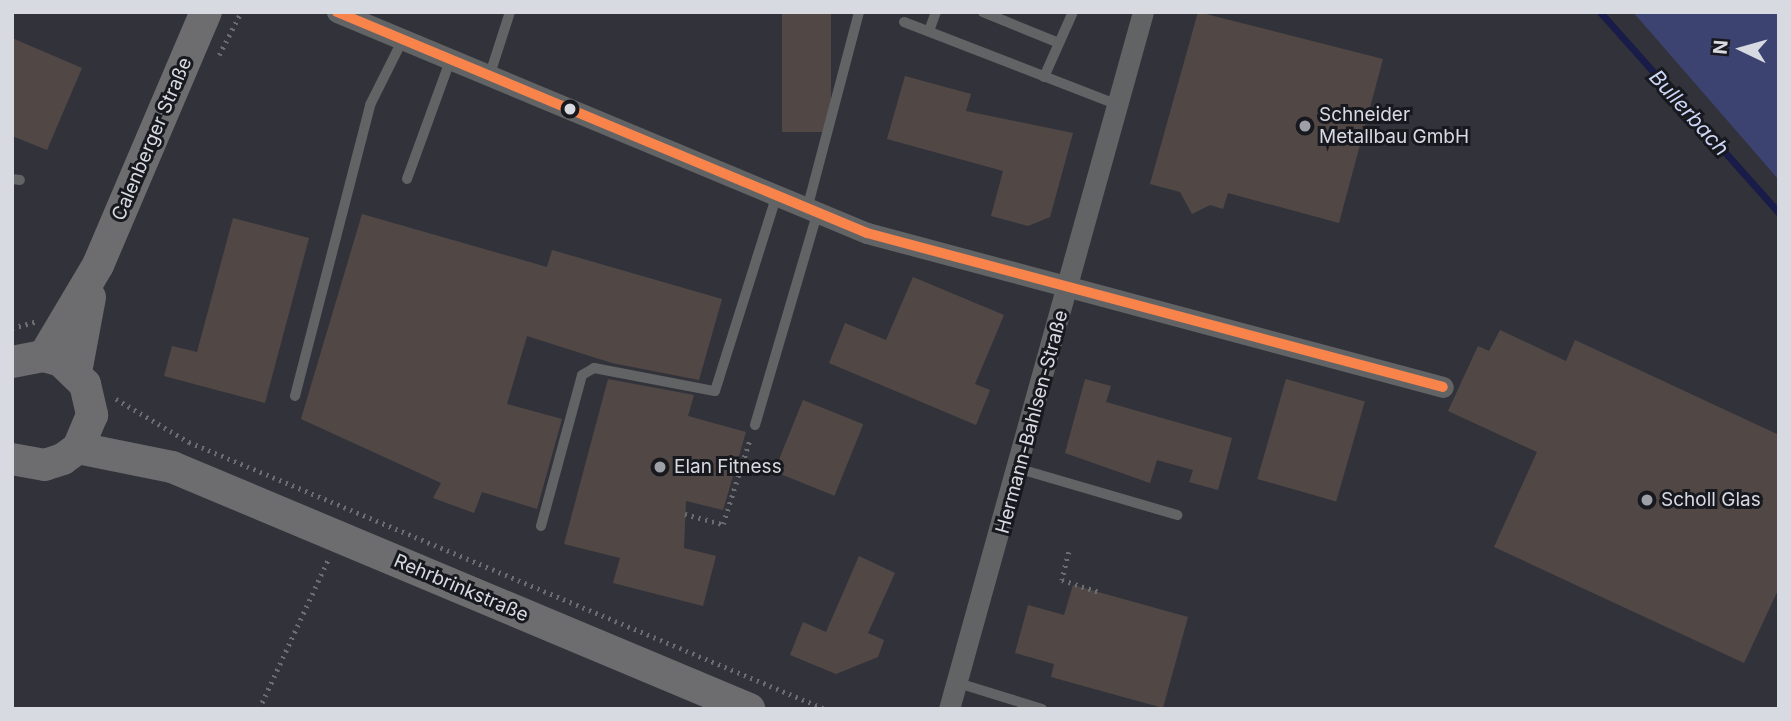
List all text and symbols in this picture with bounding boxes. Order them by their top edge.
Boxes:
north arrow [1707,14,1777,84]
text: N [1708,39,1733,55]
street label: Calenberger Straße [107,54,197,224]
water label: Bullerbach [1644,65,1734,161]
unlabelled marker [563,102,577,116]
place label: Schneider Metallbau GmbH [1319,104,1469,148]
marker: Schneider Metallbau GmbH [1297,118,1313,134]
street label: Hermann-Bahlsen-Straße [991,308,1073,536]
place label: Elan Fitness [674,456,782,478]
marker: Elan Fitness [652,459,668,475]
place label: Scholl Glas [1661,489,1761,511]
marker: Scholl Glas [1639,492,1655,508]
street label: Rehrbrinkstraße [390,549,532,627]

